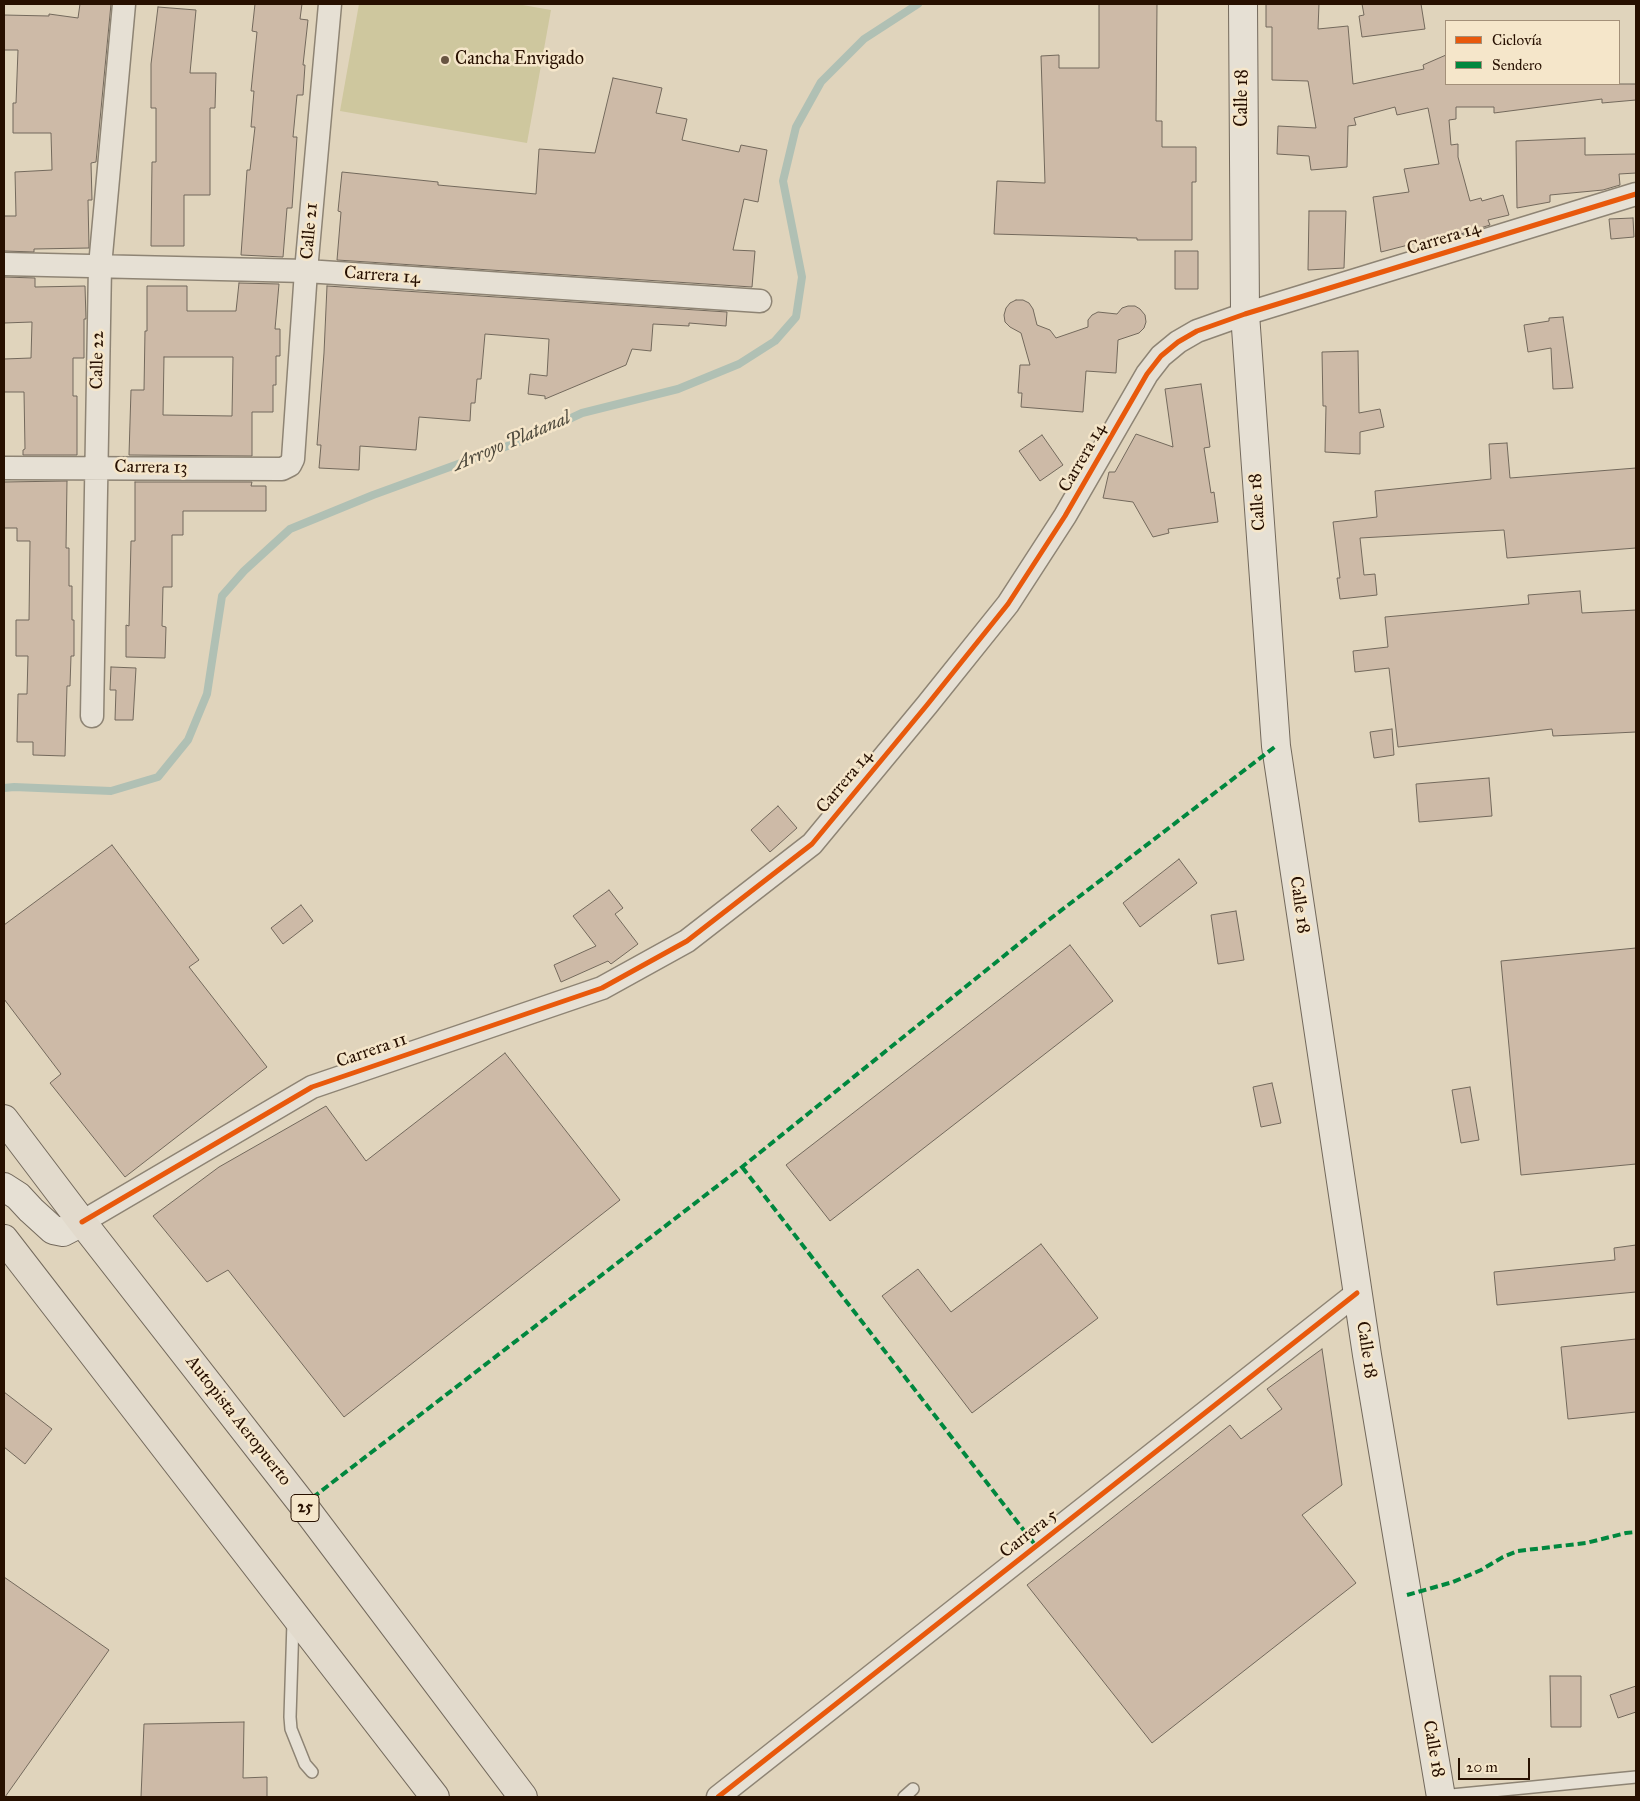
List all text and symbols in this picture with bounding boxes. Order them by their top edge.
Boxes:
legend [1445,20,1620,85]
text: Ciclovía [1492,31,1542,49]
place label: Cancha Envigado [455,49,584,71]
marker: Cancha Envigado [439,54,451,66]
text: Sendero [1492,56,1542,74]
street label: Calle 18 [1232,69,1254,127]
street label: Calle 21 [297,202,323,260]
street label: Carrera 14 [1404,218,1484,260]
street label: Carrera 14 [343,263,421,289]
street label: Calle 22 [87,331,109,389]
water label: Arroyo Platanal [450,407,574,477]
street label: Carrera 14 [1055,420,1111,496]
street label: Carrera 13 [114,457,188,479]
street label: Calle 18 [1245,473,1271,531]
street label: Carrera 14 [812,746,878,818]
street label: Calle 18 [1284,875,1314,935]
street label: Carrera 11 [334,1029,410,1073]
street label: Calle 18 [1351,1320,1381,1380]
street label: Autopista Aeropuerto [180,1352,296,1490]
road number: 25 [291,1495,319,1522]
street label: Carrera 5 [996,1505,1062,1563]
street label: Calle 18 [1417,1719,1449,1779]
scale bar [1460,1748,1532,1780]
text: 20 m [1466,1758,1498,1776]

